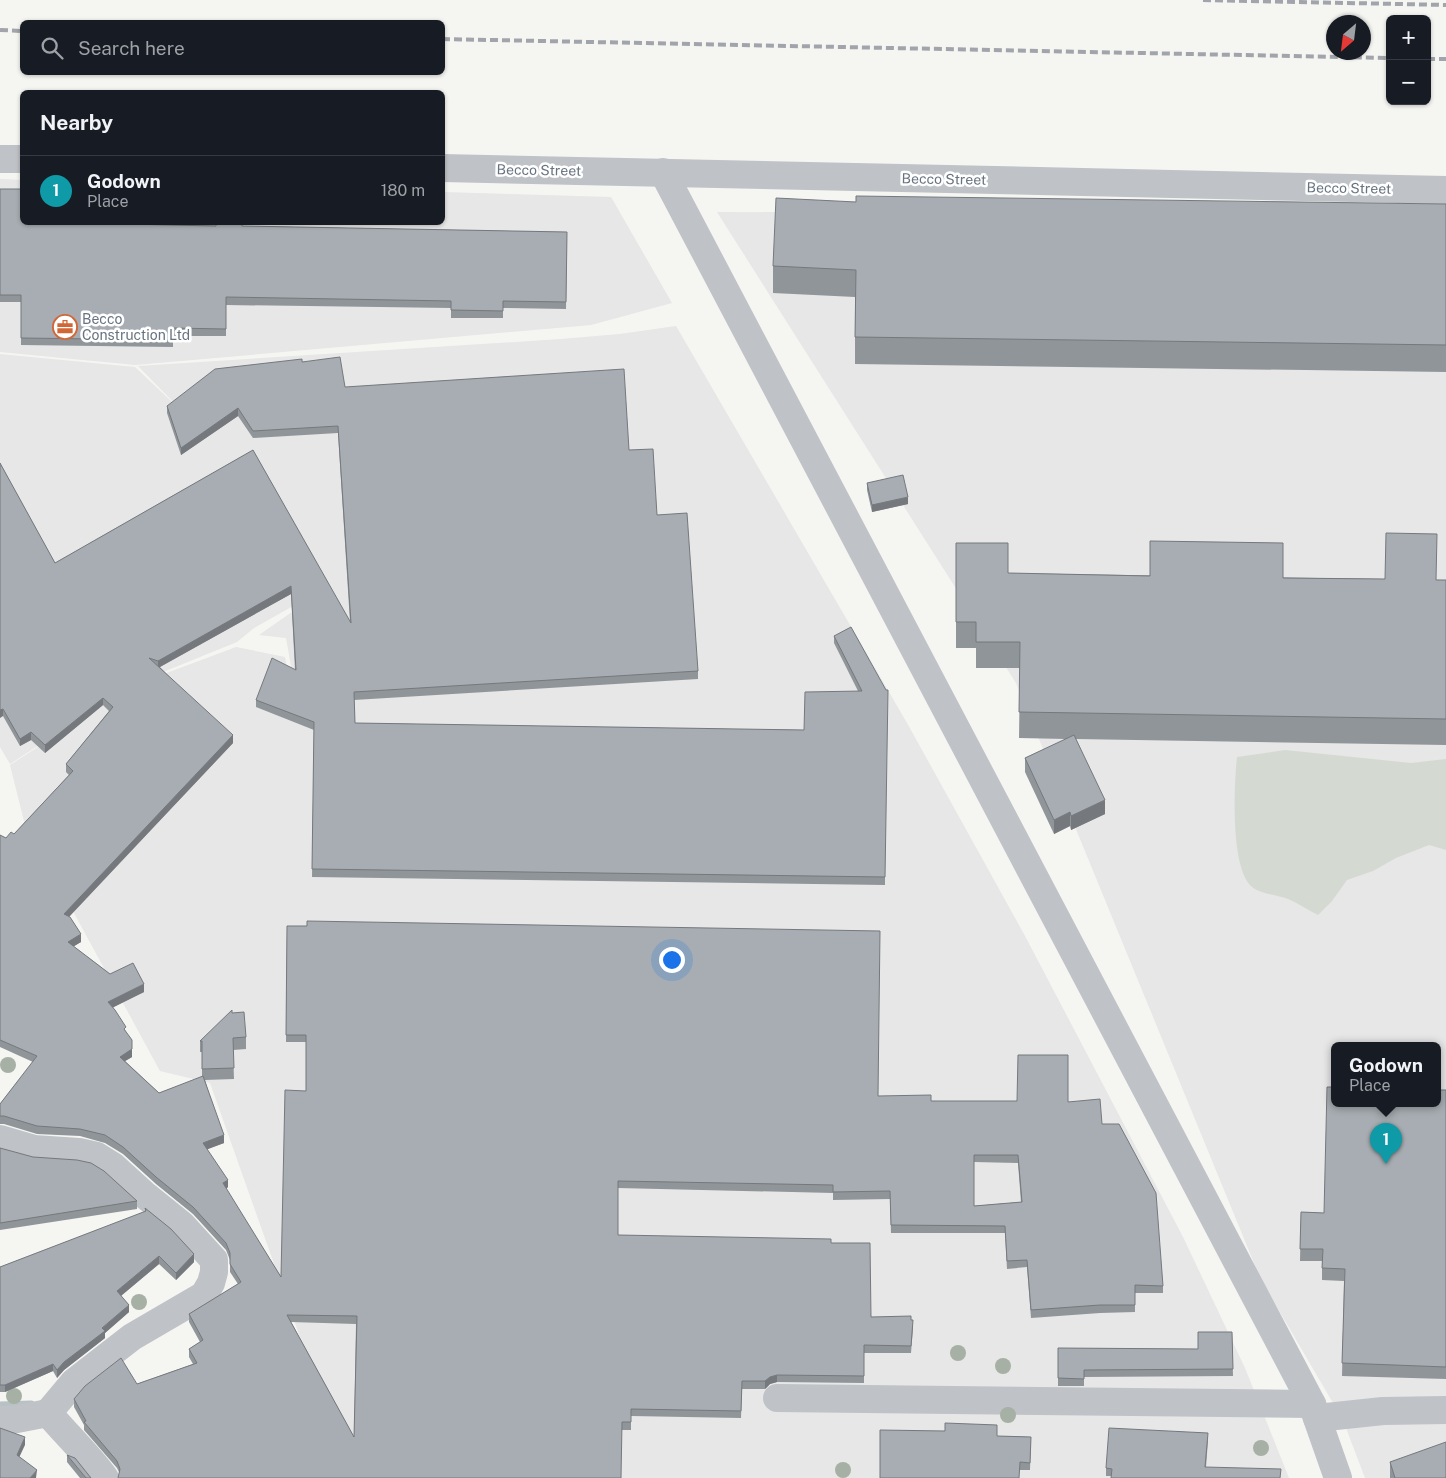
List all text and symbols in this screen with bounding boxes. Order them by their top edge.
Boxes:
north arrow [1326,15,1371,60]
map controls [1386,15,1431,105]
button: + [1386,15,1431,60]
search box [20,20,445,75]
icon: search [38,34,66,62]
text: Search here [78,37,185,59]
button: − [1386,60,1431,105]
text: Nearby [40,110,113,135]
street label: Becco Street [497,161,581,179]
text: Godown [87,170,161,192]
street label: Becco Street [902,170,986,188]
street label: Becco Street [1307,179,1391,197]
text: 1 [53,181,59,200]
text: 180 m [381,181,425,200]
text: Place [87,192,129,211]
place label: Becco Construction Ltd [82,311,190,343]
office icon: Becco Construction Ltd [52,314,78,340]
your location [659,947,685,973]
popup [1331,1042,1441,1107]
text: Godown [1349,1054,1423,1076]
text: Place [1349,1076,1391,1095]
pin: 1 [1370,1123,1402,1164]

